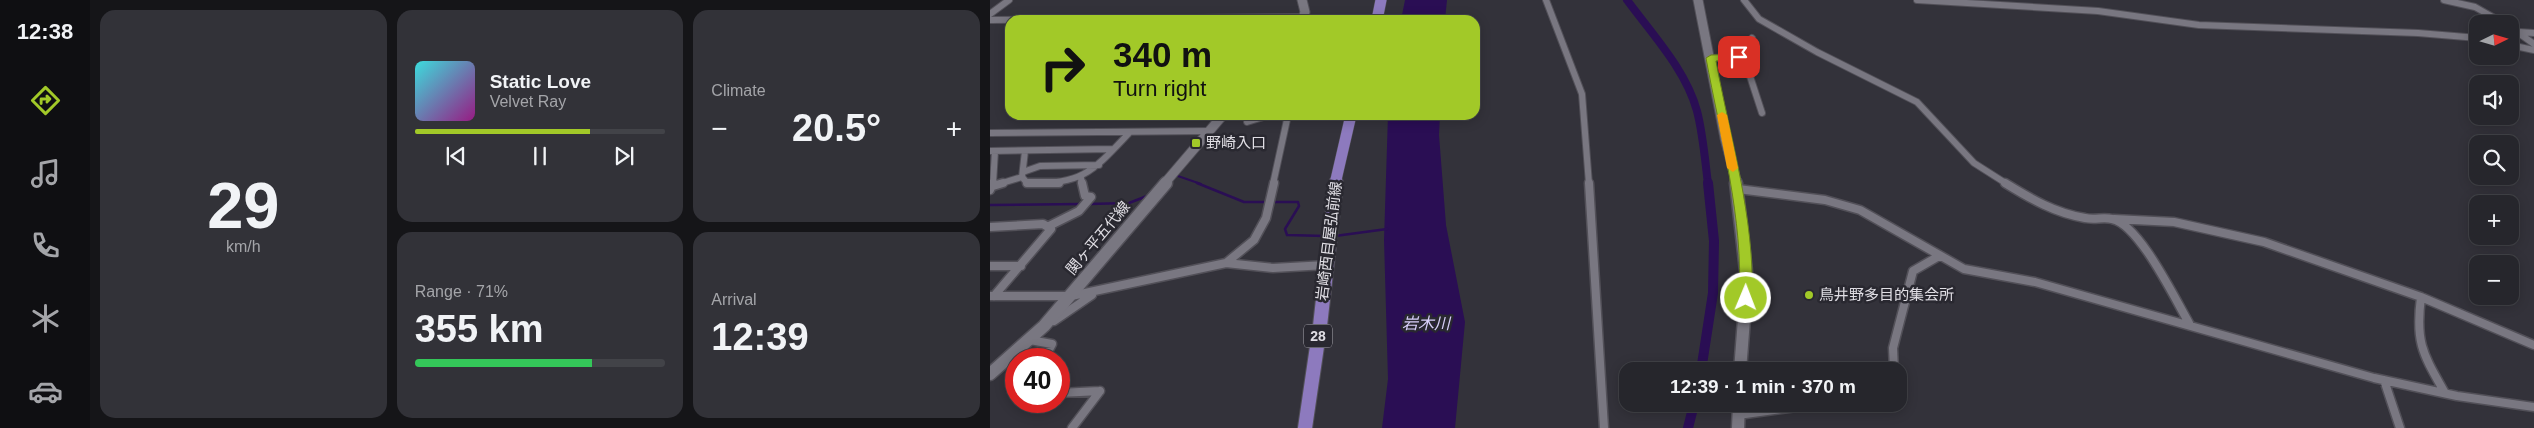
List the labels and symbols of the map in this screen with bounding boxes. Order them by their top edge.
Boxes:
north arrow [2469,15,2519,65]
pin [1718,36,1760,78]
place label: 野崎入口 [1206,134,1266,151]
marker: 野崎入口 [1190,137,1202,149]
street label: 岩崎西目屋弘前線 [1313,180,1344,302]
street label: 関ヶ平五代線 [1062,198,1133,278]
position arrow [1719,271,1771,323]
place label: 鳥井野多目的集会所 [1819,286,1954,303]
marker: 鳥井野多目的集会所 [1803,289,1815,301]
water label: 岩木川 [1402,315,1452,332]
road number: 28 [1304,324,1332,348]
speed limit sign: 40 [1005,348,1070,413]

